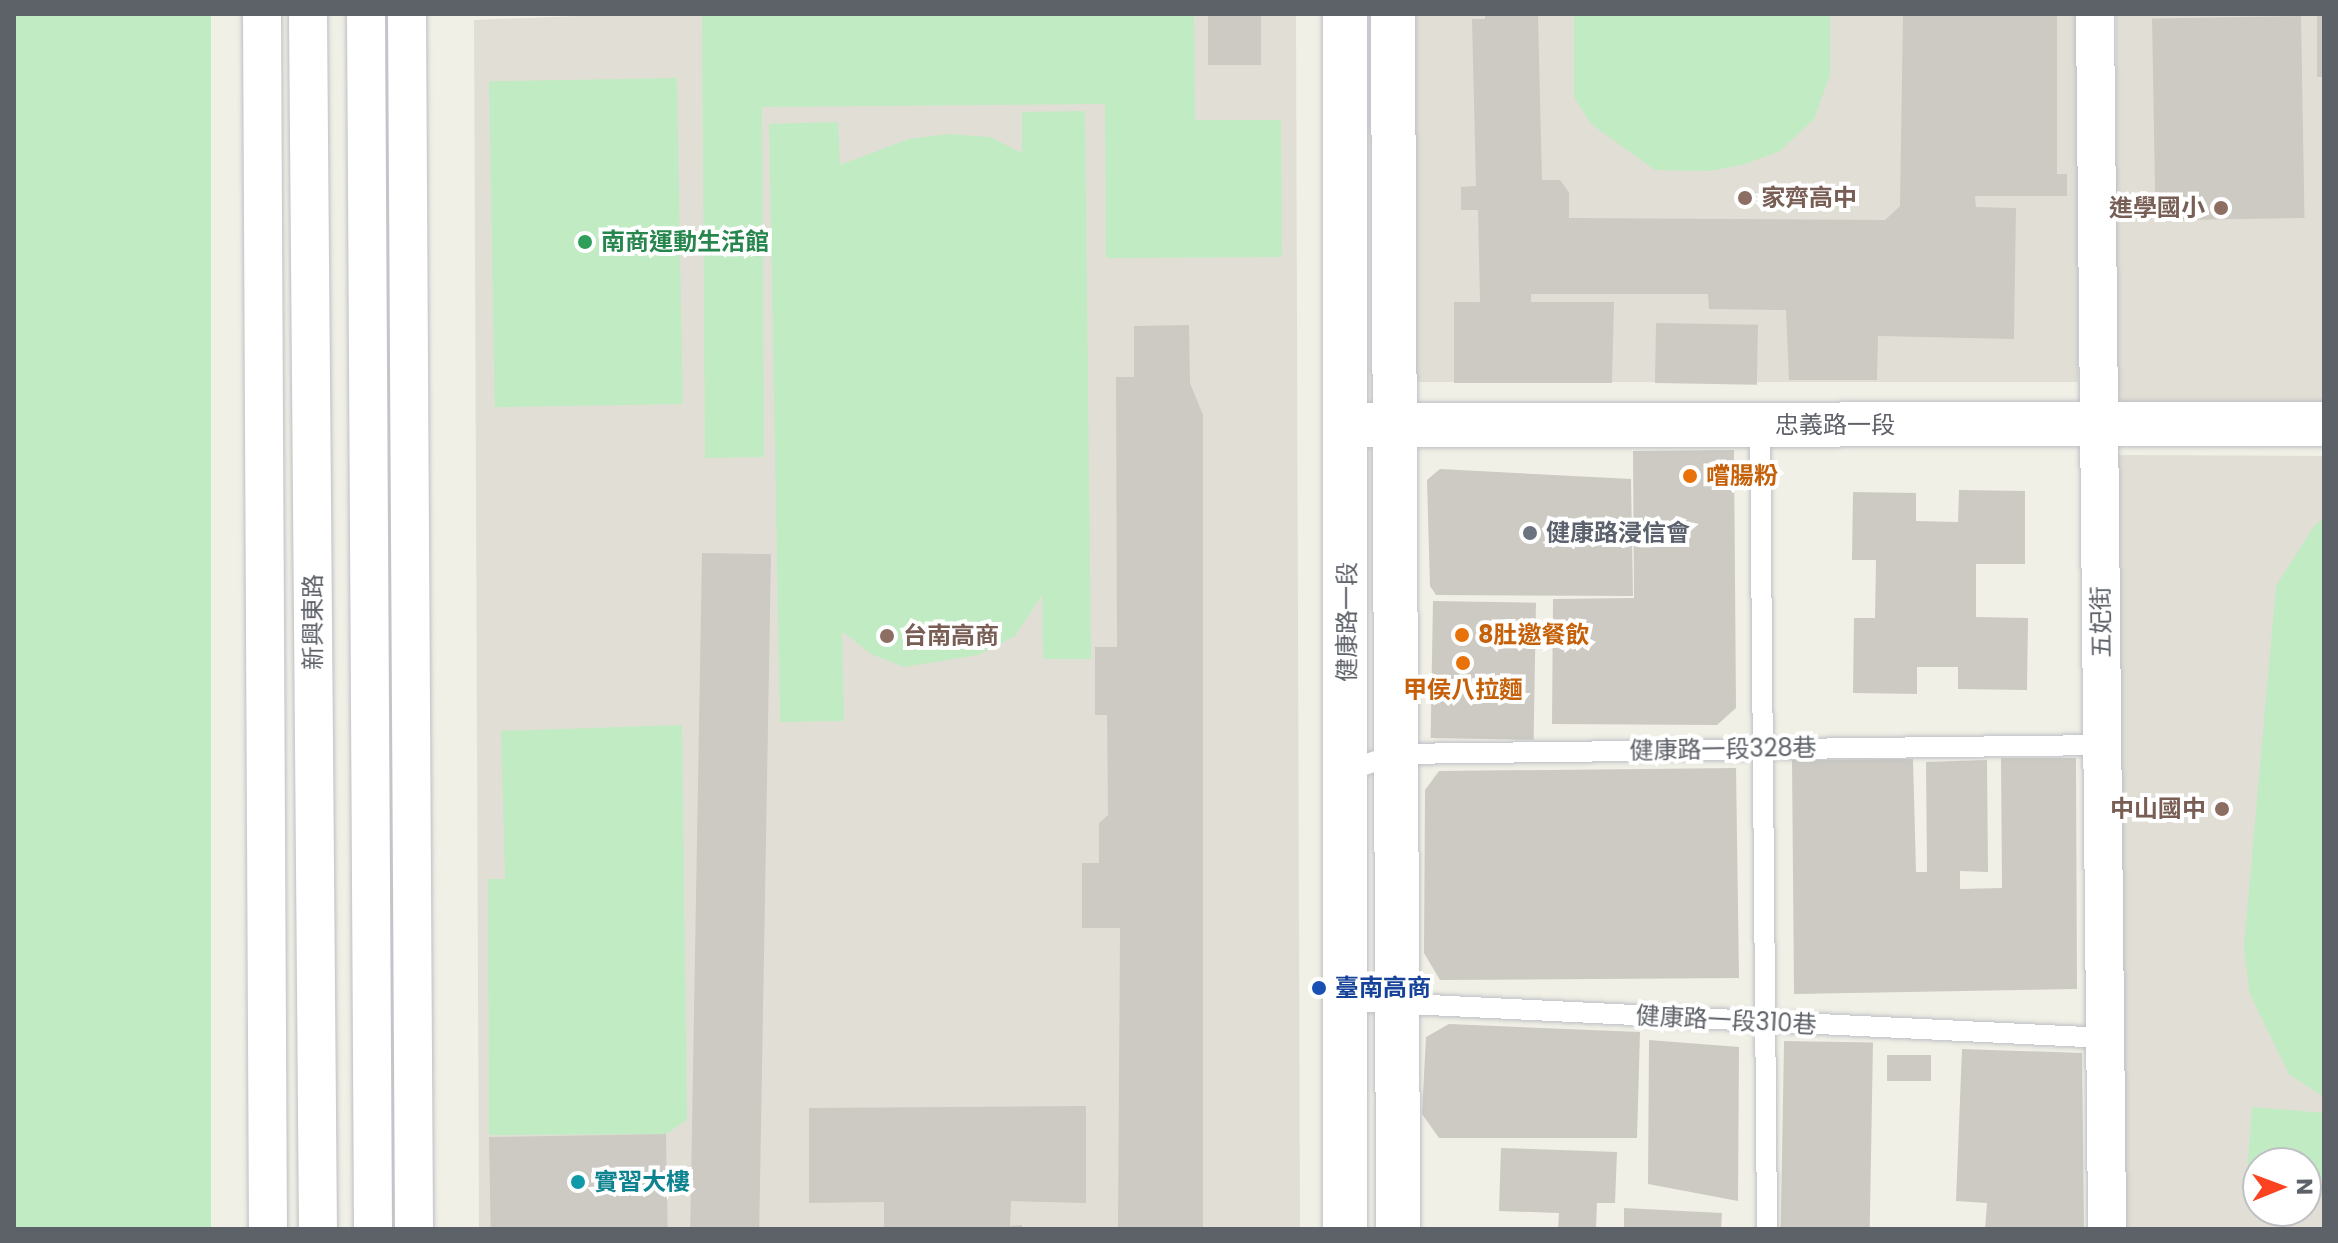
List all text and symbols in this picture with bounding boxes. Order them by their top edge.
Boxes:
place label: 家齊高中 [1761,184,1857,212]
marker: 家齊高中 [1736,189,1754,207]
place label: 進學國小 [2109,194,2205,222]
marker: 進學國小 [2212,199,2230,217]
place label: 南商運動生活館 [601,228,769,256]
marker: 南商運動生活館 [576,233,594,251]
street label: 忠義路一段 [1775,411,1895,439]
place label: 嚐腸粉 [1706,462,1778,490]
marker: 嚐腸粉 [1681,467,1699,485]
place label: 健康路浸信會 [1546,519,1690,547]
marker: 健康路浸信會 [1521,524,1539,542]
street label: 健康路一段 [1333,562,1361,682]
street label: 新興東路 [299,574,327,670]
street label: 五妃街 [2086,586,2116,658]
place label: 8肚邀餐飲 [1478,621,1590,649]
place label: 台南高商 [903,622,999,650]
marker: 8肚邀餐飲 [1453,626,1471,644]
marker: 台南高商 [878,627,896,645]
marker: 甲侯八拉麵 [1454,654,1472,672]
place label: 甲侯八拉麵 [1403,676,1523,704]
street label: 健康路一段328巷 [1629,733,1817,765]
place label: 中山國中 [2110,795,2206,823]
marker: 中山國中 [2213,800,2231,818]
place label: 臺南高商 [1335,974,1431,1002]
marker: 臺南高商 [1310,979,1328,997]
street label: 健康路一段310巷 [1635,1001,1817,1039]
north arrow [2242,1147,2322,1227]
place label: 實習大樓 [594,1168,690,1196]
marker: 實習大樓 [569,1173,587,1191]
text: N [2289,1178,2320,1195]

